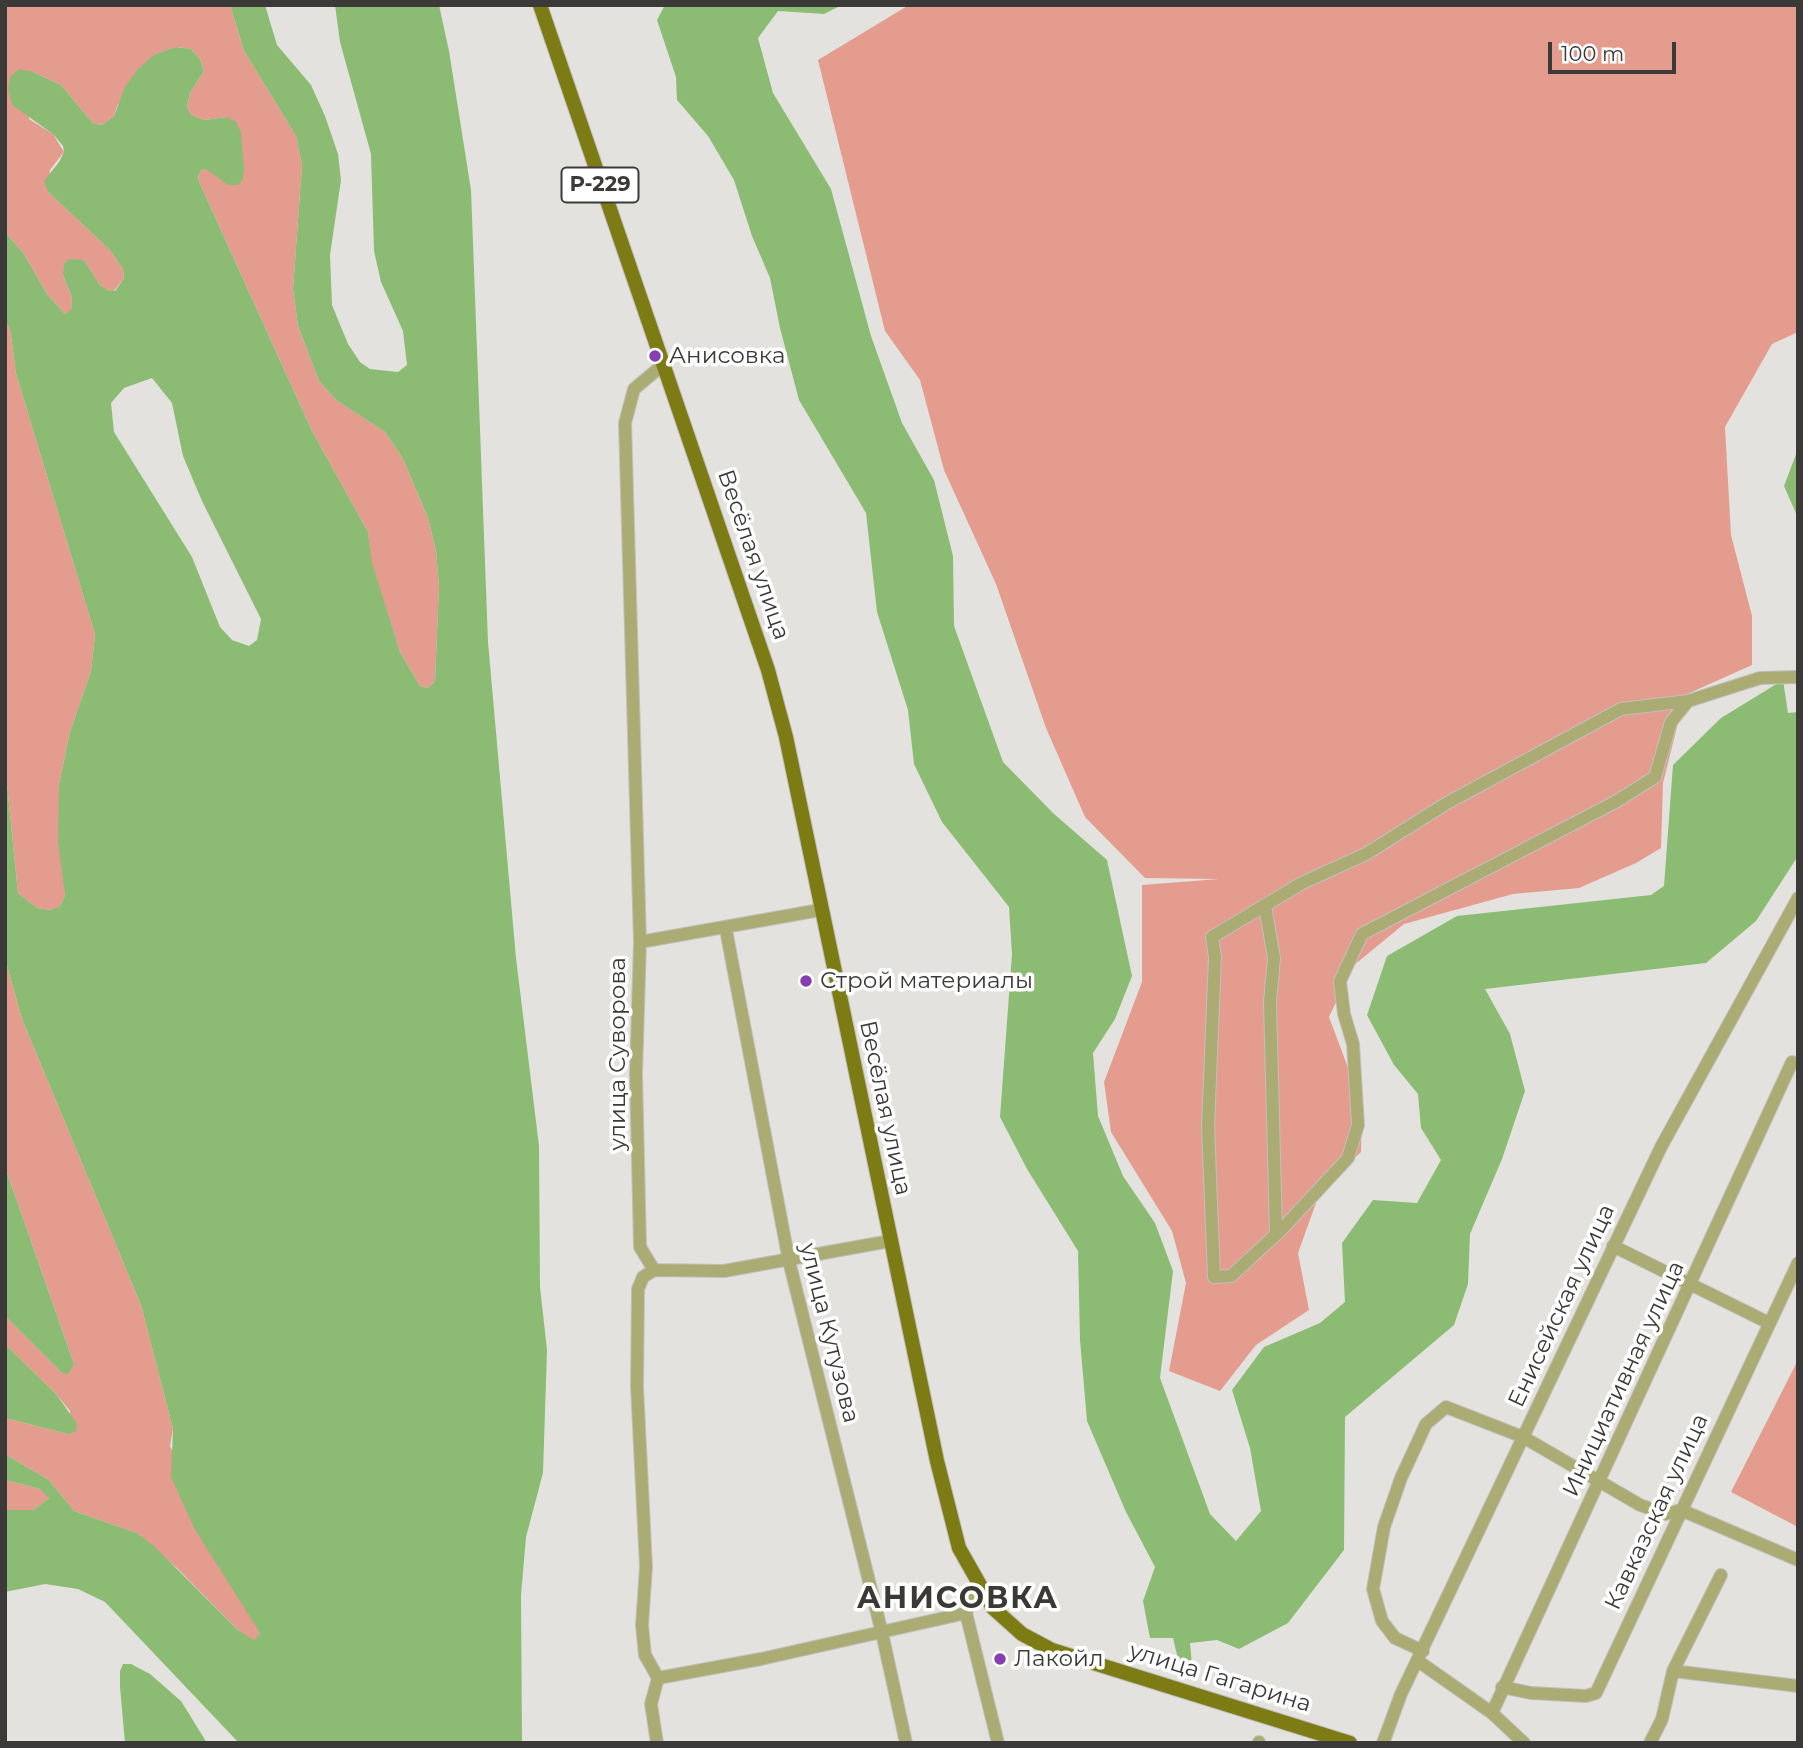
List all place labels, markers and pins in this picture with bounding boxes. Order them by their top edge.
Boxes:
place label: Анисовка [669,342,785,370]
marker: Анисовка [647,348,663,364]
place label: Строй материалы [820,967,1033,995]
marker: Строй материалы [798,973,814,989]
place label: Лакойл [1014,1645,1103,1673]
marker: Лакойл [992,1651,1008,1667]

